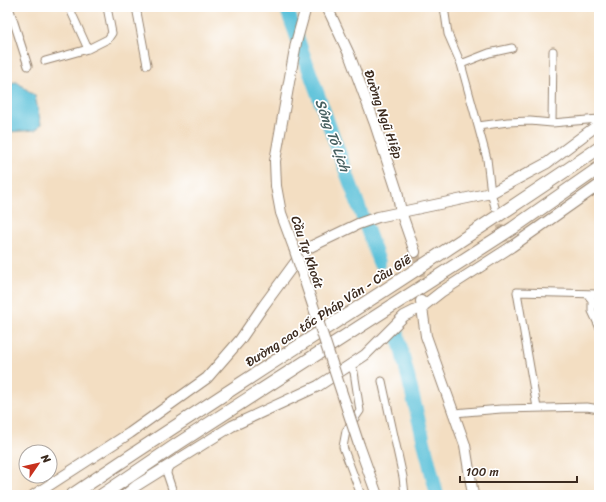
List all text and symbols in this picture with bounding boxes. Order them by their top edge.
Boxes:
street label: Đường Ngũ Hiệp [358,67,410,162]
water label: Sông Tô Lịch [308,95,358,177]
street label: Cầu Tự Khoát [284,212,331,292]
street label: Đường cao tốc Pháp Vân - Cầu Giẽ [241,247,417,373]
north arrow [18,444,58,484]
text: N [35,449,56,467]
scale bar [460,458,577,484]
text: 100 m [466,461,499,483]

